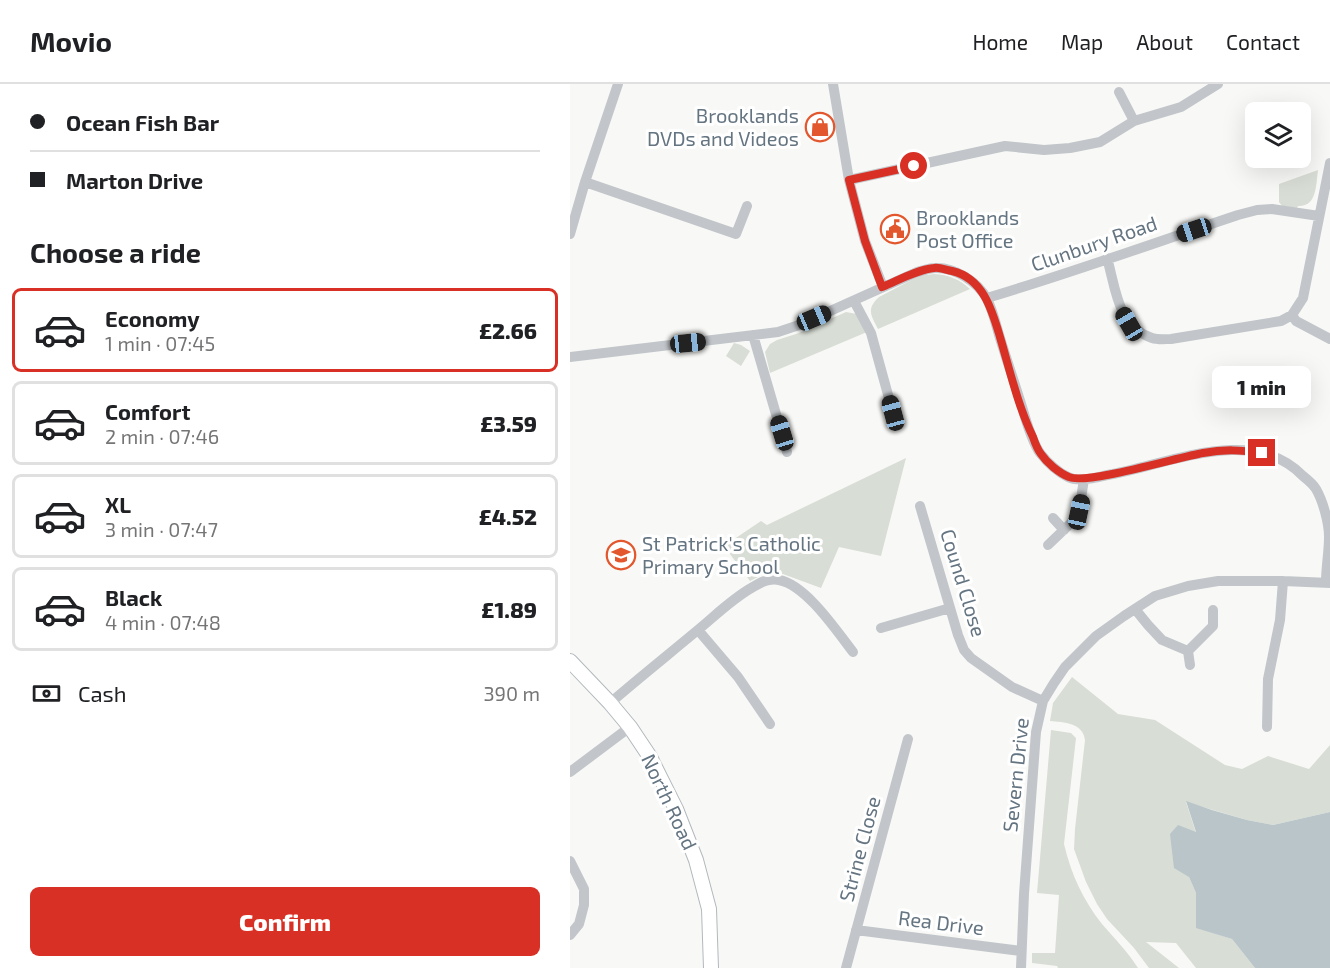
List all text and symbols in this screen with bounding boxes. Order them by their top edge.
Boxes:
text: Movio [30,24,112,58]
text: Home [972,29,1028,54]
text: Map [1061,29,1103,54]
text: About [1136,29,1193,54]
text: Contact [1226,29,1300,54]
map controls [1245,102,1311,168]
button: layers [1245,102,1311,168]
place label: Brooklands DVDs and Videos [647,103,799,150]
text: Ocean Fish Bar [66,109,219,135]
shop icon: Brooklands DVDs and Videos [804,111,836,143]
route start [900,152,927,179]
text: Marton Drive [66,167,203,193]
place label: Brooklands Post Office [916,205,1019,252]
street label: Clunbury Road [1027,210,1160,276]
public building icon: Brooklands Post Office [879,213,911,245]
car [1174,216,1214,244]
text: Choose a ride [30,236,201,268]
icon: car [33,303,87,357]
car [794,303,834,333]
car [1112,304,1146,344]
text: Economy [105,305,200,331]
text: £2.66 [479,317,537,343]
text: 1 min · 07:45 [105,331,215,355]
car [669,332,707,354]
callout: 1 min [1212,366,1312,408]
text: 1 min [1237,375,1286,399]
car [880,393,906,433]
icon: car [33,396,87,450]
text: Comfort [105,398,190,424]
text: £3.59 [480,410,537,436]
car [768,413,796,453]
text: 2 min · 07:46 [105,424,219,448]
route end [1248,439,1275,466]
icon: car [33,489,87,543]
text: XL [105,491,131,517]
car [1066,493,1092,531]
text: £4.52 [479,503,537,529]
text: 3 min · 07:47 [105,517,218,541]
street label: Cound Close [936,526,992,639]
place label: St Patrick's Catholic Primary School [642,531,821,578]
school or university icon: St Patrick's Catholic Primary School [605,539,637,571]
icon: car [33,582,87,636]
text: Black [105,584,162,610]
text: £1.89 [481,596,537,622]
text: 4 min · 07:48 [105,610,221,634]
icon: cash [30,677,63,710]
text: Cash [78,680,127,706]
text: 390 m [483,681,540,705]
street label: Severn Drive [997,717,1033,833]
street label: North Road [637,750,703,853]
street label: Strine Close [833,793,885,904]
button: Confirm [30,887,540,956]
street label: Rea Drive [897,905,985,939]

